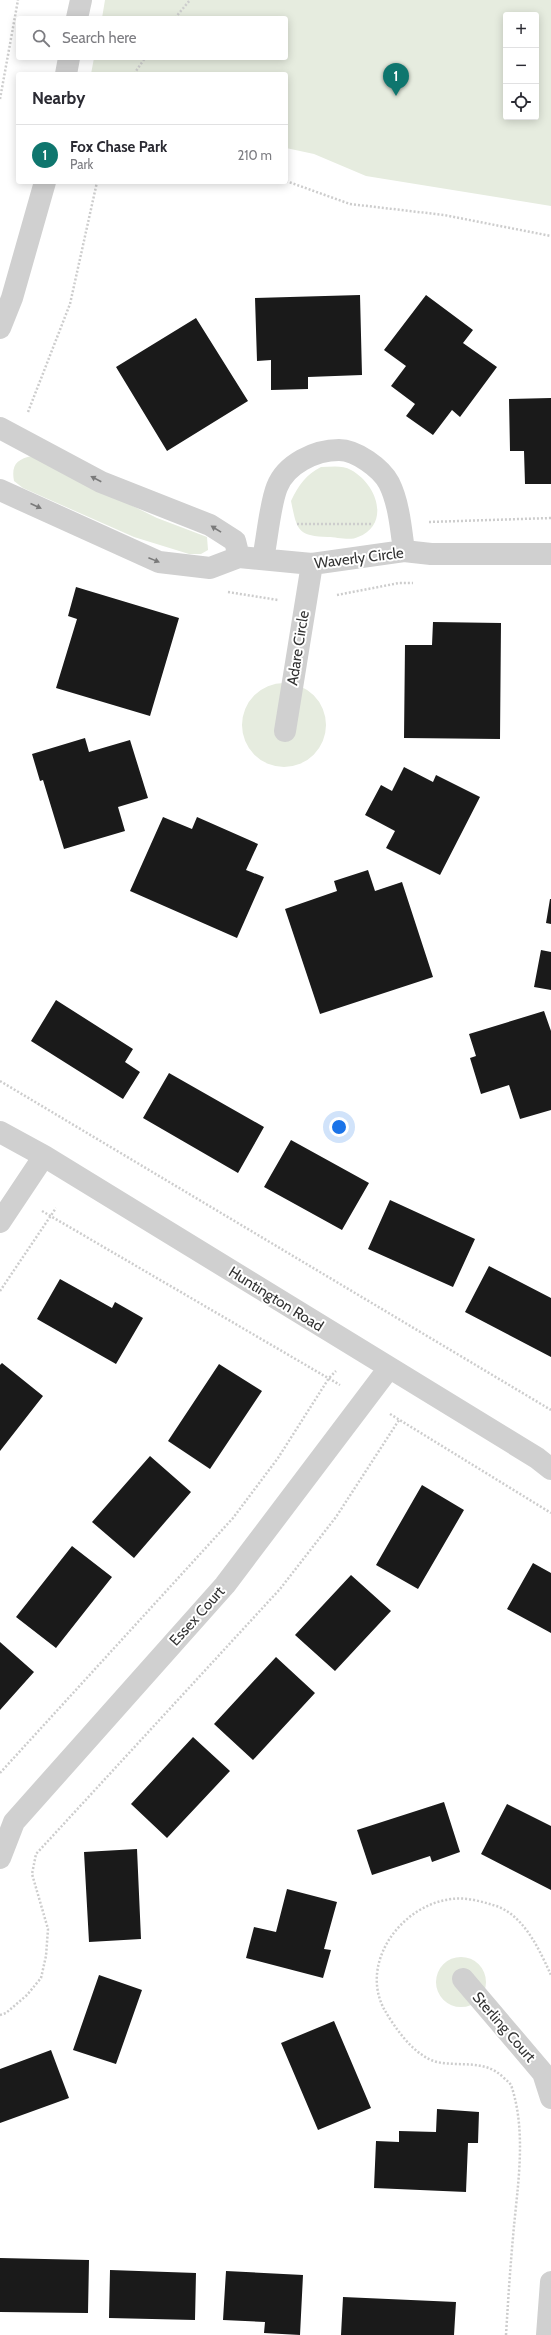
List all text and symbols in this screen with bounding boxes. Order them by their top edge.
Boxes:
map controls [503,12,539,120]
button: + [503,12,539,48]
search box [16,16,288,60]
icon: search [30,27,52,49]
text: Search here [62,29,137,47]
button: − [503,48,539,84]
pin: 1 [383,63,409,96]
button: locate [503,84,539,120]
text: Nearby [32,88,85,108]
text: Fox Chase Park [70,138,167,156]
text: 1 [43,147,47,163]
text: 210 m [238,147,272,163]
text: Park [70,156,93,172]
one-way arrow [90,476,102,482]
one-way arrow [30,504,42,510]
one-way arrow [211,525,221,533]
street label: Waverly Circle [313,544,405,572]
one-way arrow [149,557,161,563]
street label: Adare Circle [283,609,313,687]
your location [329,1117,349,1137]
street label: Huntington Road [225,1263,327,1335]
street label: Essex Court [166,1583,228,1649]
street label: Sterling Court [469,1988,539,2066]

